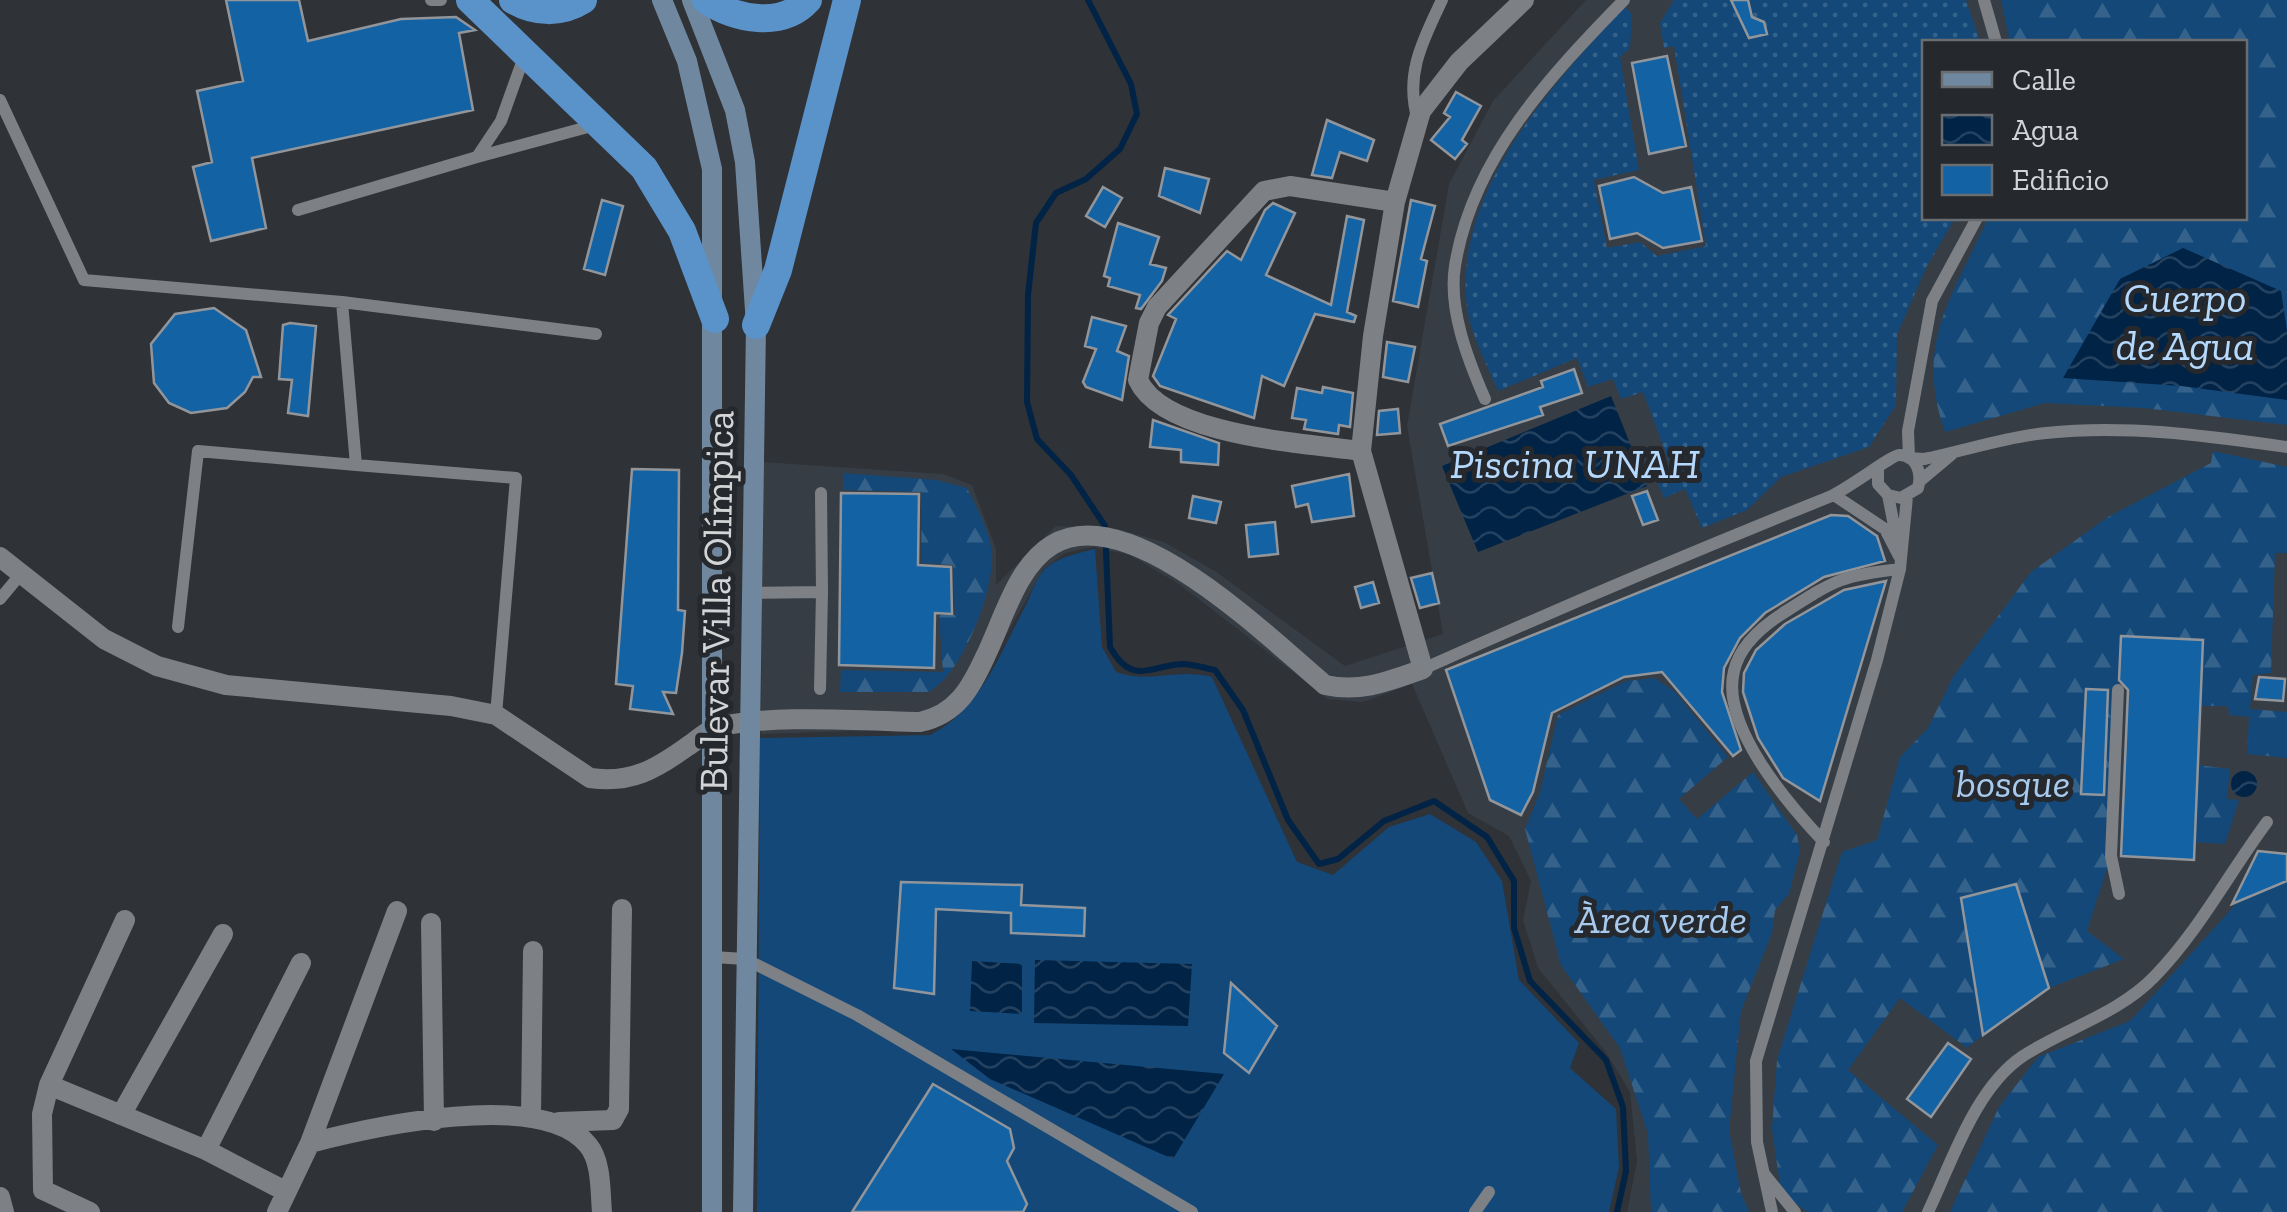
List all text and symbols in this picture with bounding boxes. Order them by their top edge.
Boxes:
legend [1922,40,2247,220]
text: Calle [2012,62,2076,98]
text: Agua [2012,112,2079,148]
text: Edificio [2012,162,2109,198]
water label: Cuerpo de Agua [2116,272,2254,371]
street label: Bulevar Villa Olímpica [689,410,743,792]
water label: Piscina UNAH [1450,438,1700,489]
park label: bosque [1956,759,2070,807]
park label: Àrea verde [1574,895,1747,943]

